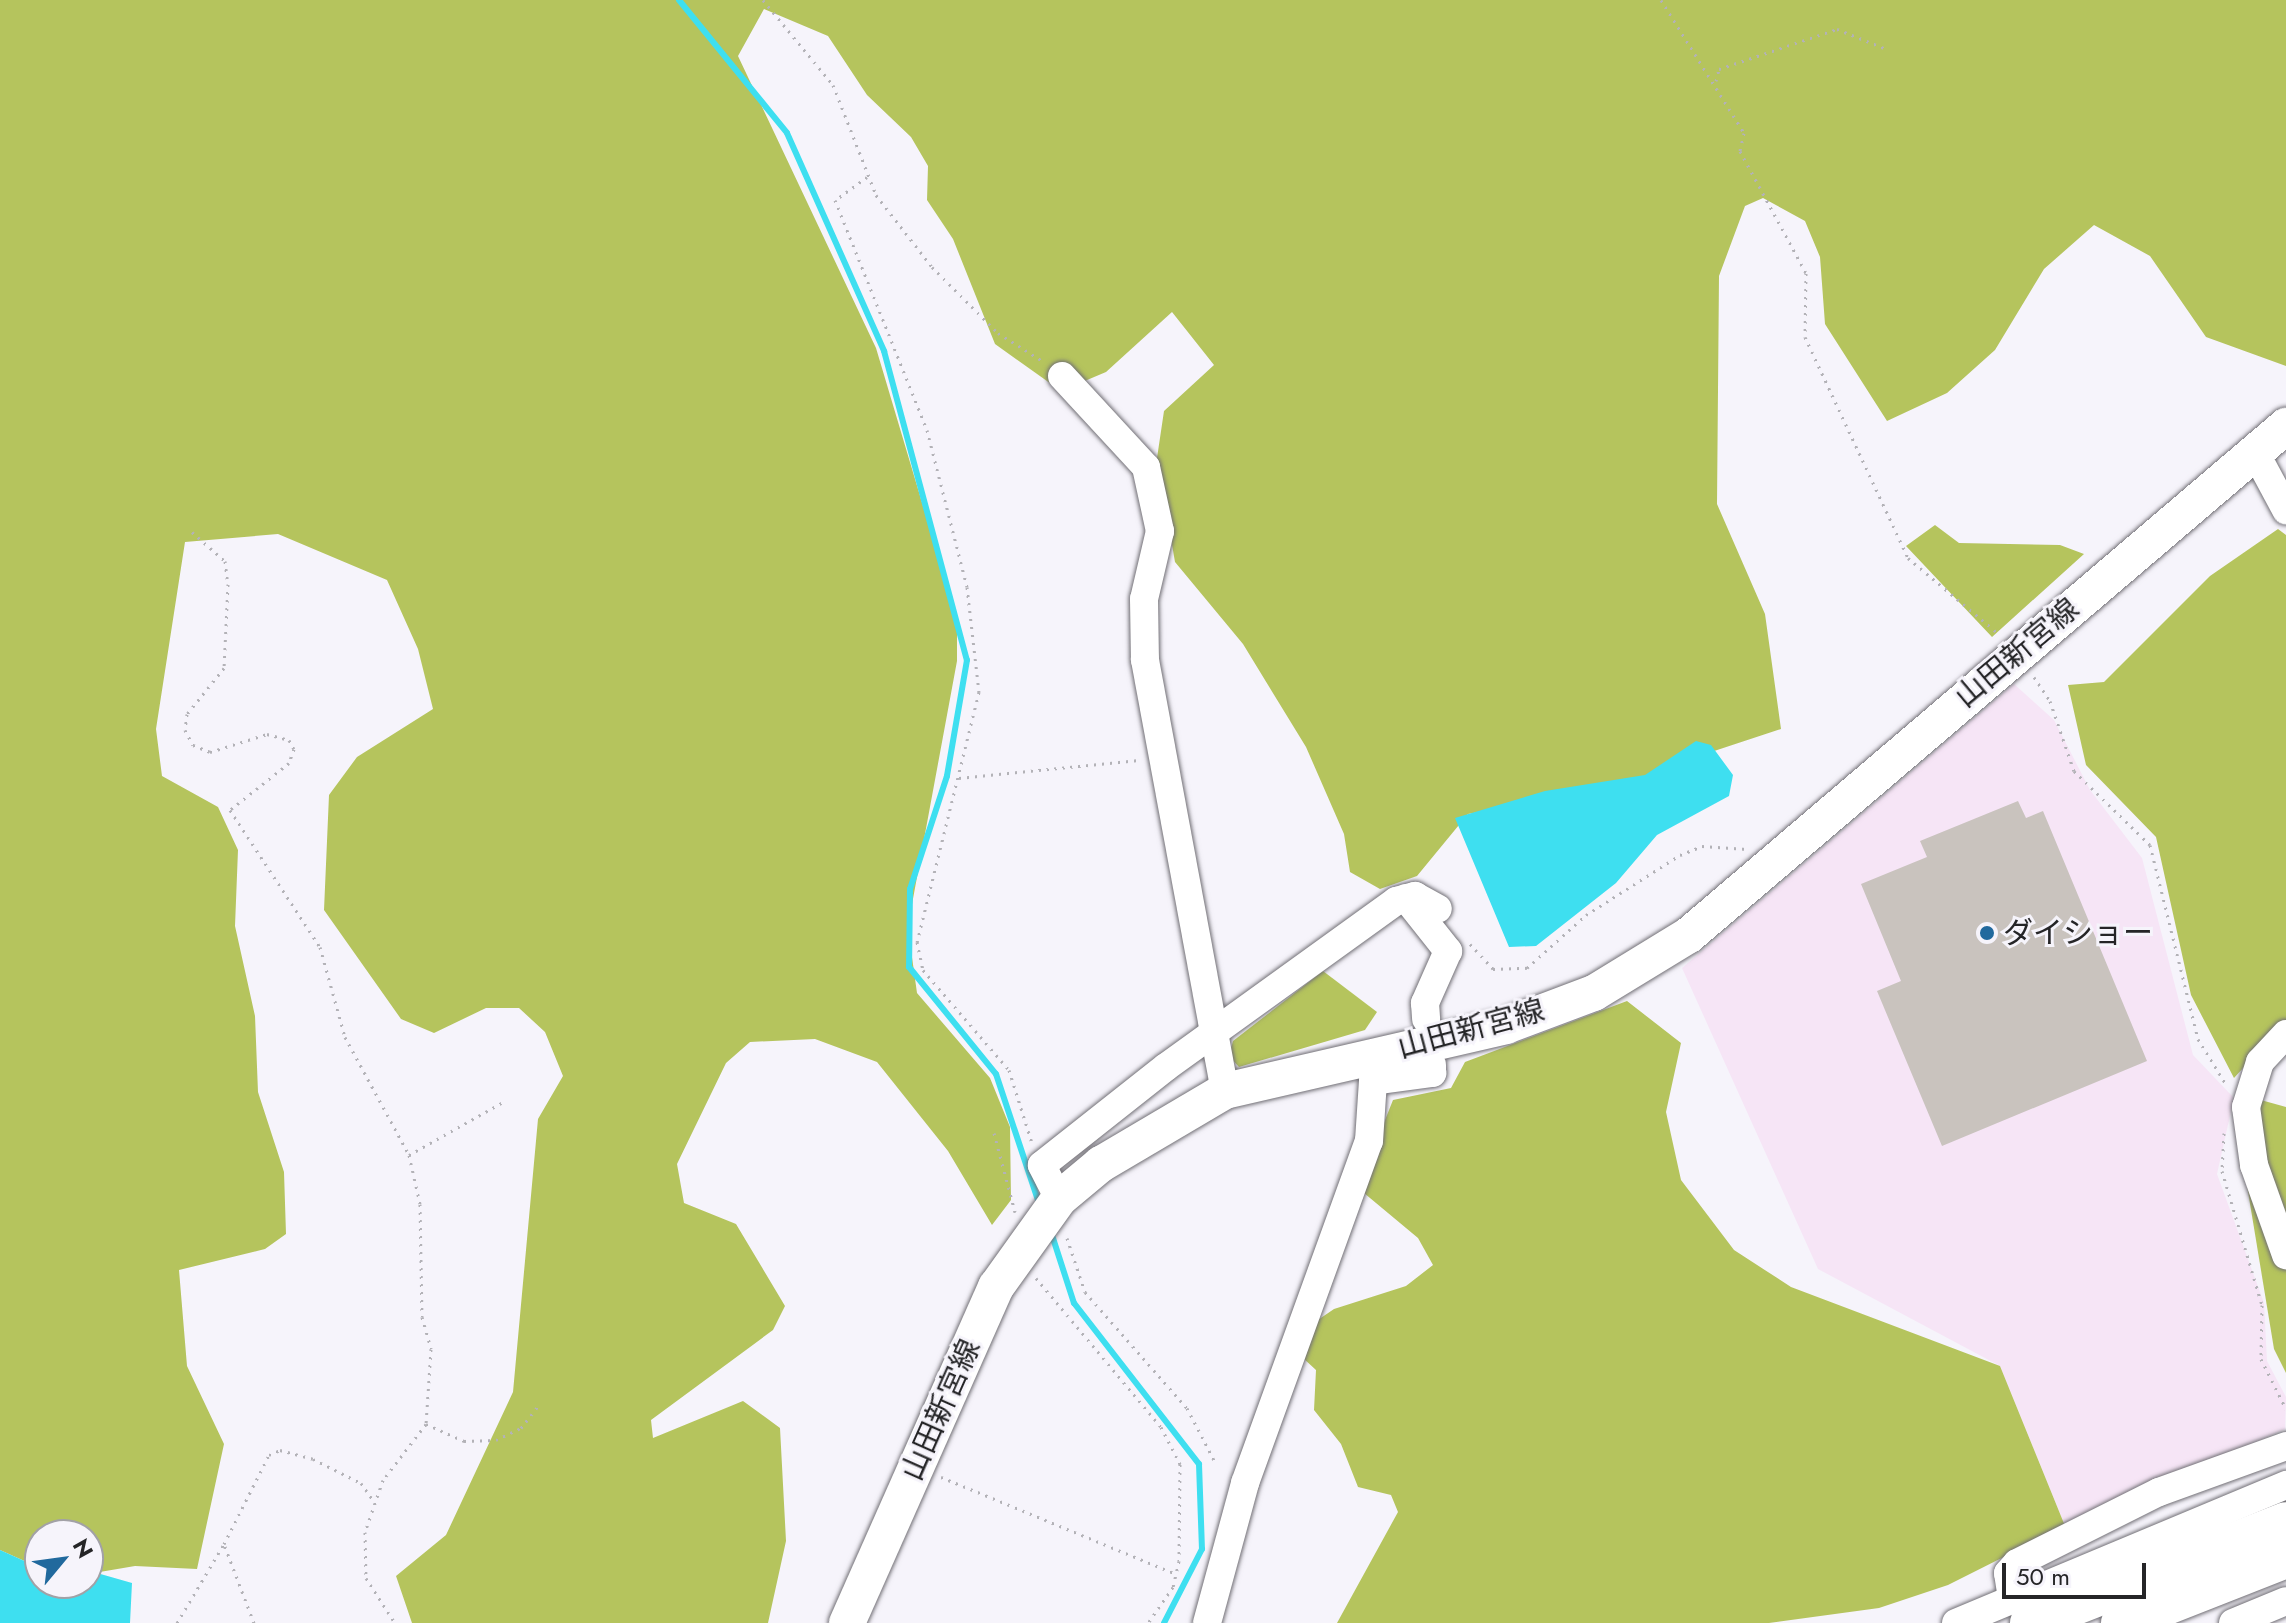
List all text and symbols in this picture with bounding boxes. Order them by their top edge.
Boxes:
street label: 山田新宮線 [1948,591,2086,715]
place label: ダイショー [2003,915,2153,951]
marker: ダイショー [1978,924,1996,942]
street label: 山田新宮線 [1394,992,1548,1066]
street label: 山田新宮線 [894,1334,988,1486]
north arrow [24,1519,104,1599]
text: N [65,1533,101,1564]
scale bar [2006,1547,2150,1597]
text: 50 m [2016,1559,2070,1594]

